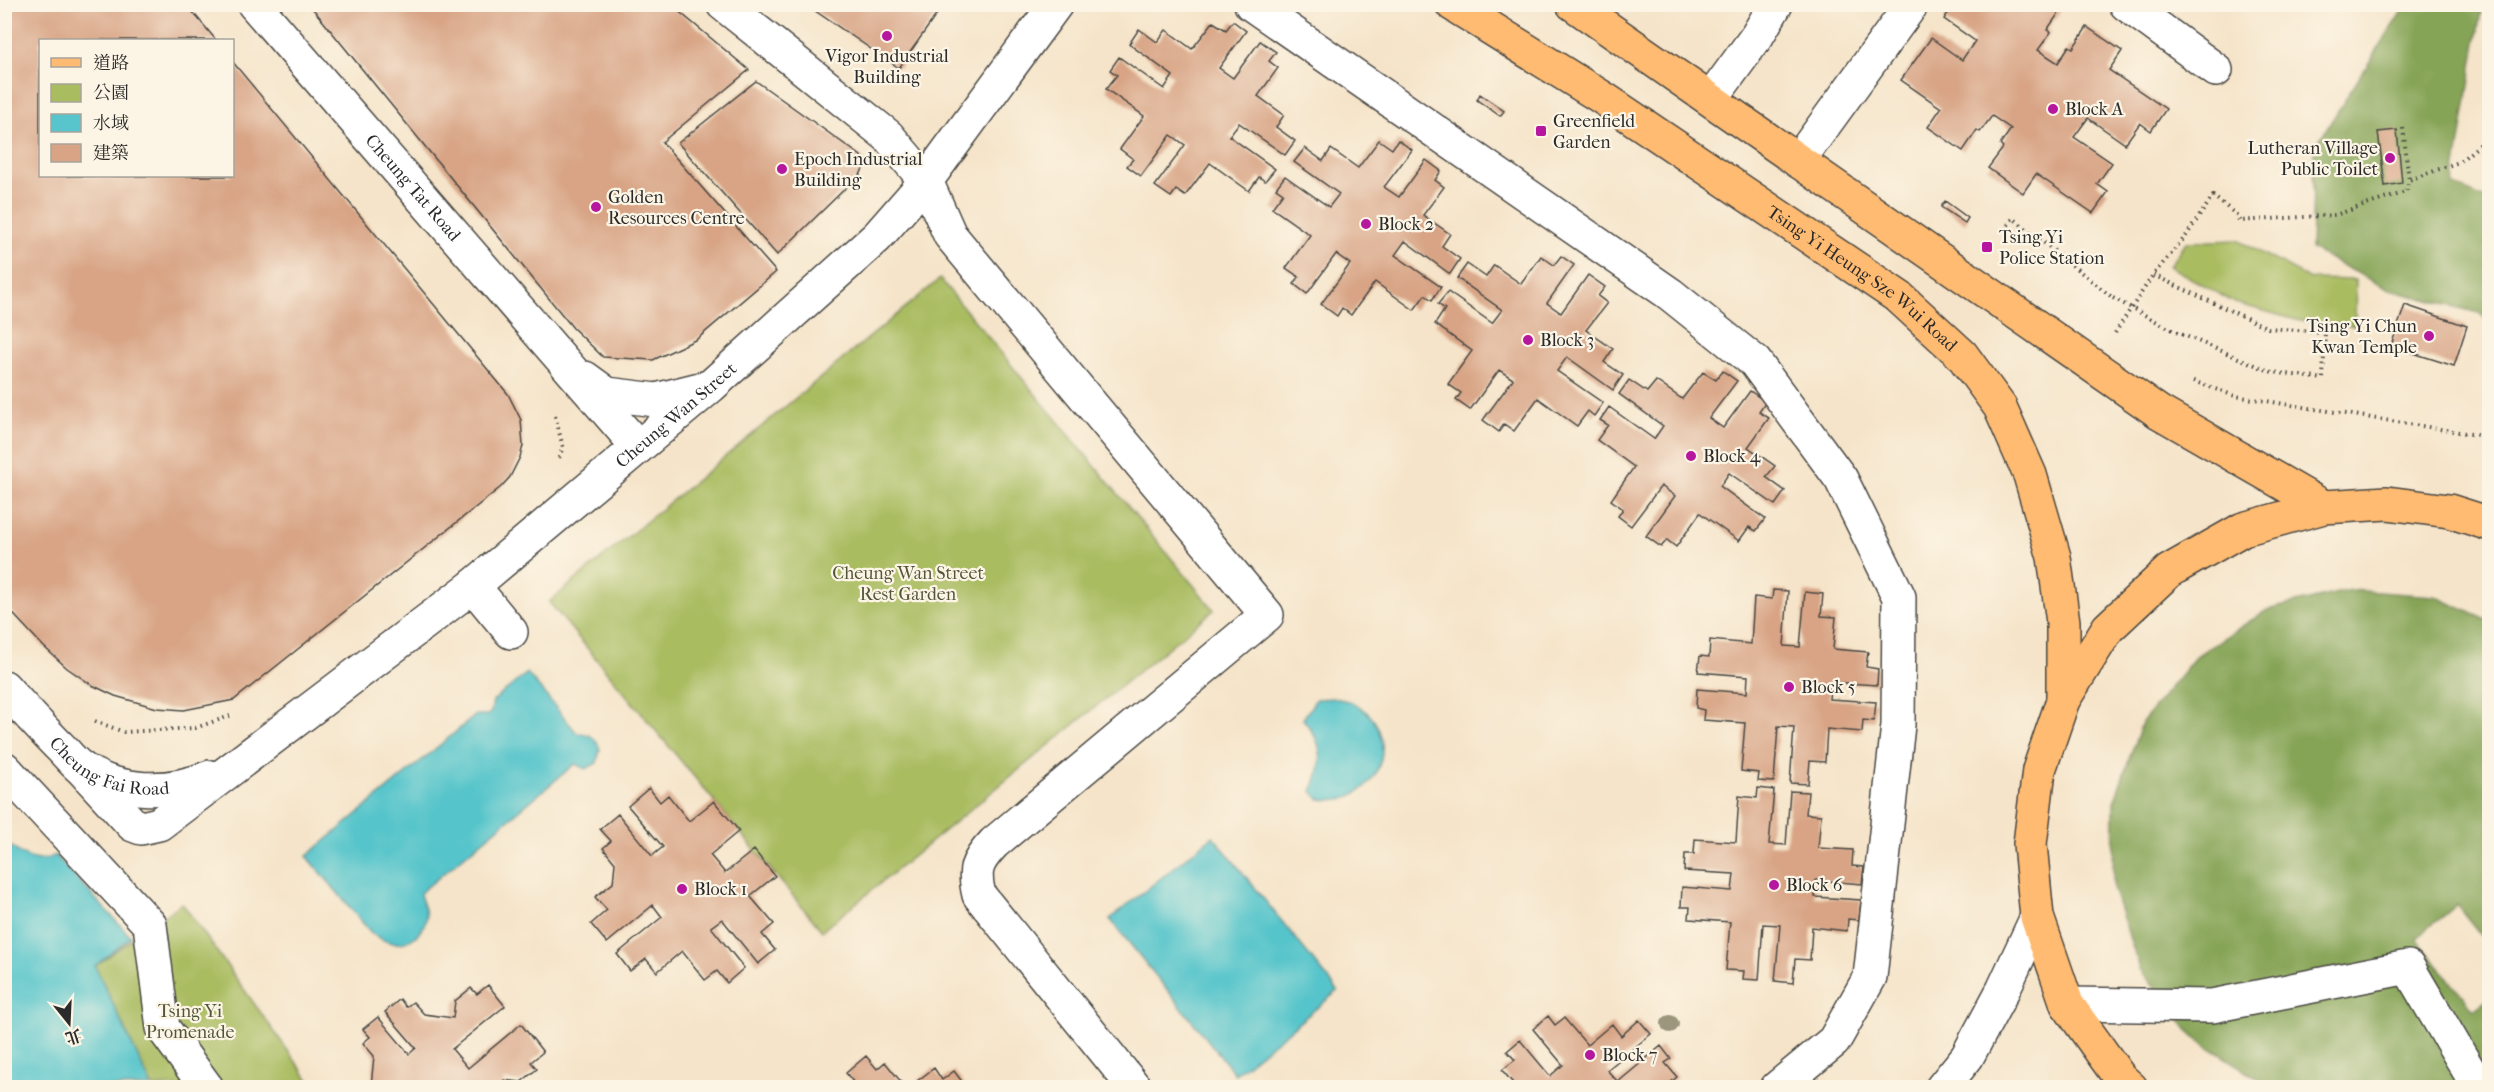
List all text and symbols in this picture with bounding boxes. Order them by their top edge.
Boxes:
marker: Vigor Industrial Building [880,29,894,43]
legend [39,39,234,177]
place label: Vigor Industrial Building [824,46,949,88]
text: 道路 [93,53,129,74]
text: 公園 [93,83,129,104]
place label: Block A [2065,99,2124,120]
marker: Block A [2046,102,2060,116]
place label: Greenfield Garden [1553,111,1635,153]
text: 水域 [93,113,129,134]
marker: Greenfield Garden [1534,124,1548,138]
street label: Cheung Tat Road [361,130,465,246]
place label: Lutheran Village Public Toilet [2248,138,2379,180]
text: 建築 [93,143,129,164]
place label: Epoch Industrial Building [794,149,922,191]
marker: Lutheran Village Public Toilet [2383,151,2397,165]
marker: Epoch Industrial Building [775,162,789,176]
place label: Golden Resources Centre [608,187,745,229]
marker: Golden Resources Centre [589,200,603,214]
street label: Tsing Yi Heung Sze Wui Road [1763,202,1961,356]
place label: Block 2 [1378,214,1434,235]
marker: Block 2 [1359,217,1373,231]
place label: Tsing Yi Police Station [1999,227,2105,269]
marker: Tsing Yi Police Station [1980,240,1994,254]
place label: Tsing Yi Chun Kwan Temple [2307,316,2418,358]
marker: Tsing Yi Chun Kwan Temple [2422,329,2436,343]
place label: Block 3 [1540,330,1594,351]
marker: Block 3 [1521,333,1535,347]
street label: Cheung Wan Street [612,358,741,472]
place label: Block 4 [1703,446,1761,467]
marker: Block 4 [1684,449,1698,463]
park label: Cheung Wan Street Rest Garden [832,563,984,605]
place label: Block 5 [1801,677,1856,698]
marker: Block 5 [1782,680,1796,694]
street label: Cheung Fai Road [45,733,170,800]
place label: Block 6 [1786,875,1843,896]
marker: Block 6 [1767,878,1781,892]
place label: Block 1 [694,879,747,900]
marker: Block 1 [675,882,689,896]
north arrow [39,993,99,1053]
park label: Tsing Yi Promenade [146,1001,234,1043]
text: 北 [63,1025,84,1048]
place label: Block 7 [1602,1045,1658,1066]
marker: Block 7 [1583,1048,1597,1062]

